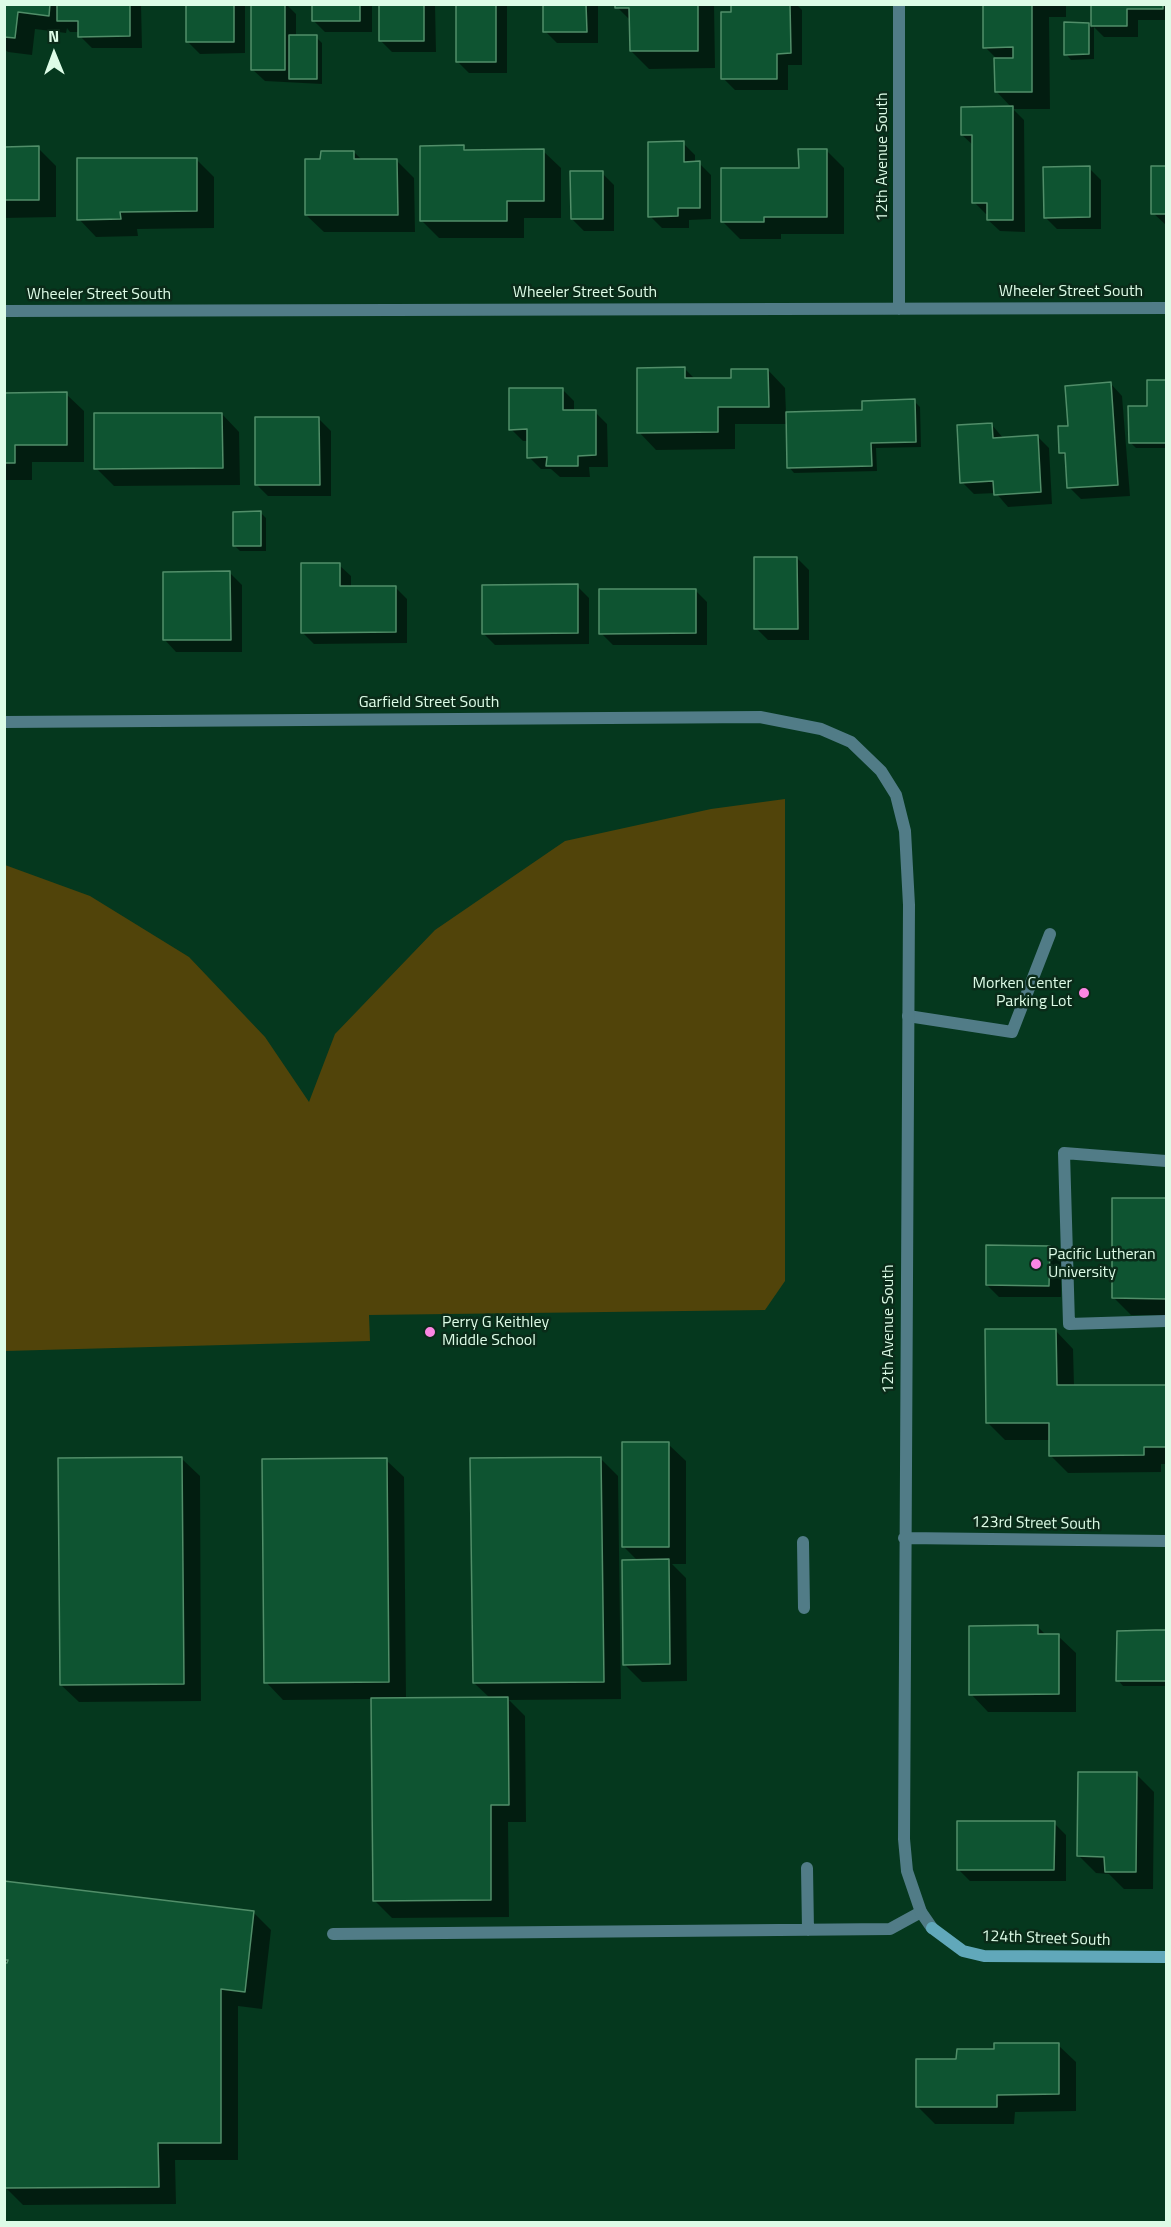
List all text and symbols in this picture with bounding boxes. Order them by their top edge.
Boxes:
north arrow [24,24,84,84]
text: N [48,24,59,48]
street label: 12th Avenue South [873,92,893,222]
street label: Wheeler Street South [999,282,1143,302]
street label: Wheeler Street South [513,283,657,303]
street label: Wheeler Street South [27,285,171,305]
street label: Garfield Street South [359,693,499,713]
place label: Morken Center Parking Lot [973,974,1072,1012]
marker: Morken Center Parking Lot [1077,986,1091,1000]
place label: Pacific Lutheran University [1048,1245,1156,1283]
marker: Pacific Lutheran University [1029,1257,1043,1271]
street label: 12th Avenue South [879,1264,899,1394]
place label: Perry G Keithley Middle School [442,1313,549,1351]
marker: Perry G Keithley Middle School [423,1325,437,1339]
street label: 123rd Street South [971,1513,1101,1535]
street label: 124th Street South [981,1927,1111,1951]

